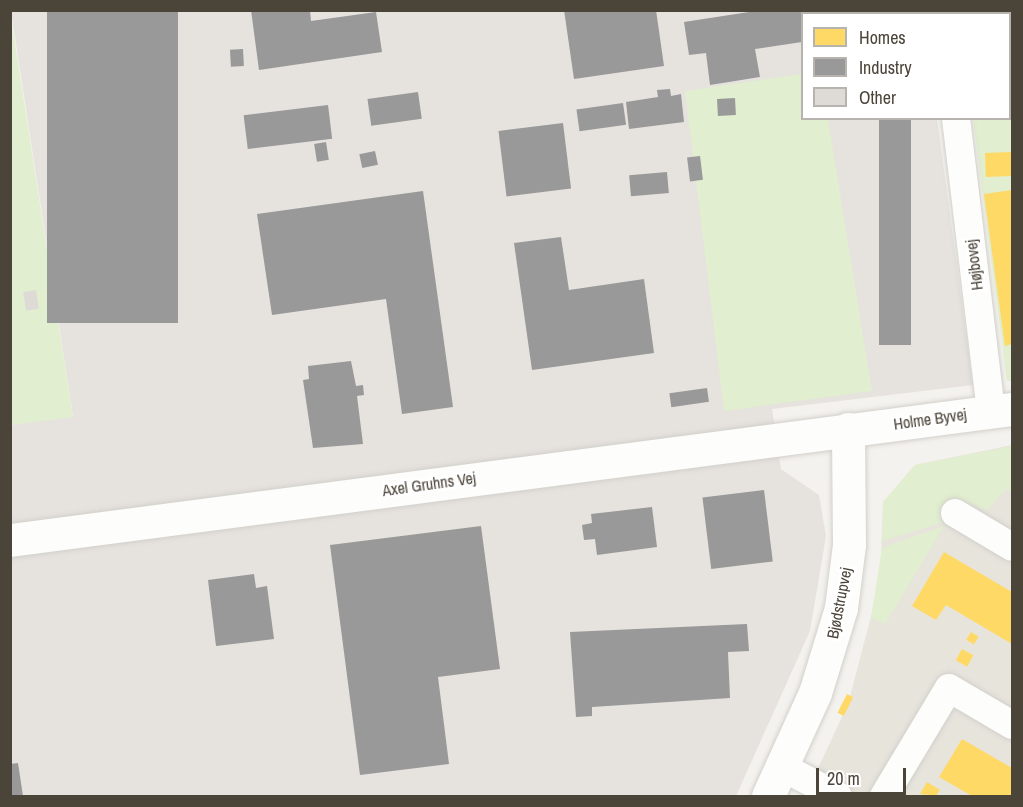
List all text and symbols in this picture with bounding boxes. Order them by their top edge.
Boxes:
legend [801,12,1011,120]
text: Homes [859,25,906,50]
text: Industry [859,55,912,80]
text: Other [859,85,896,110]
street label: Højbovej [961,239,987,291]
street label: Holme Byvej [892,404,968,434]
street label: Axel Gruhns Vej [381,468,477,500]
street label: Bjødstrupvej [823,566,855,640]
scale bar [819,756,909,794]
text: 20 m [827,766,860,791]

